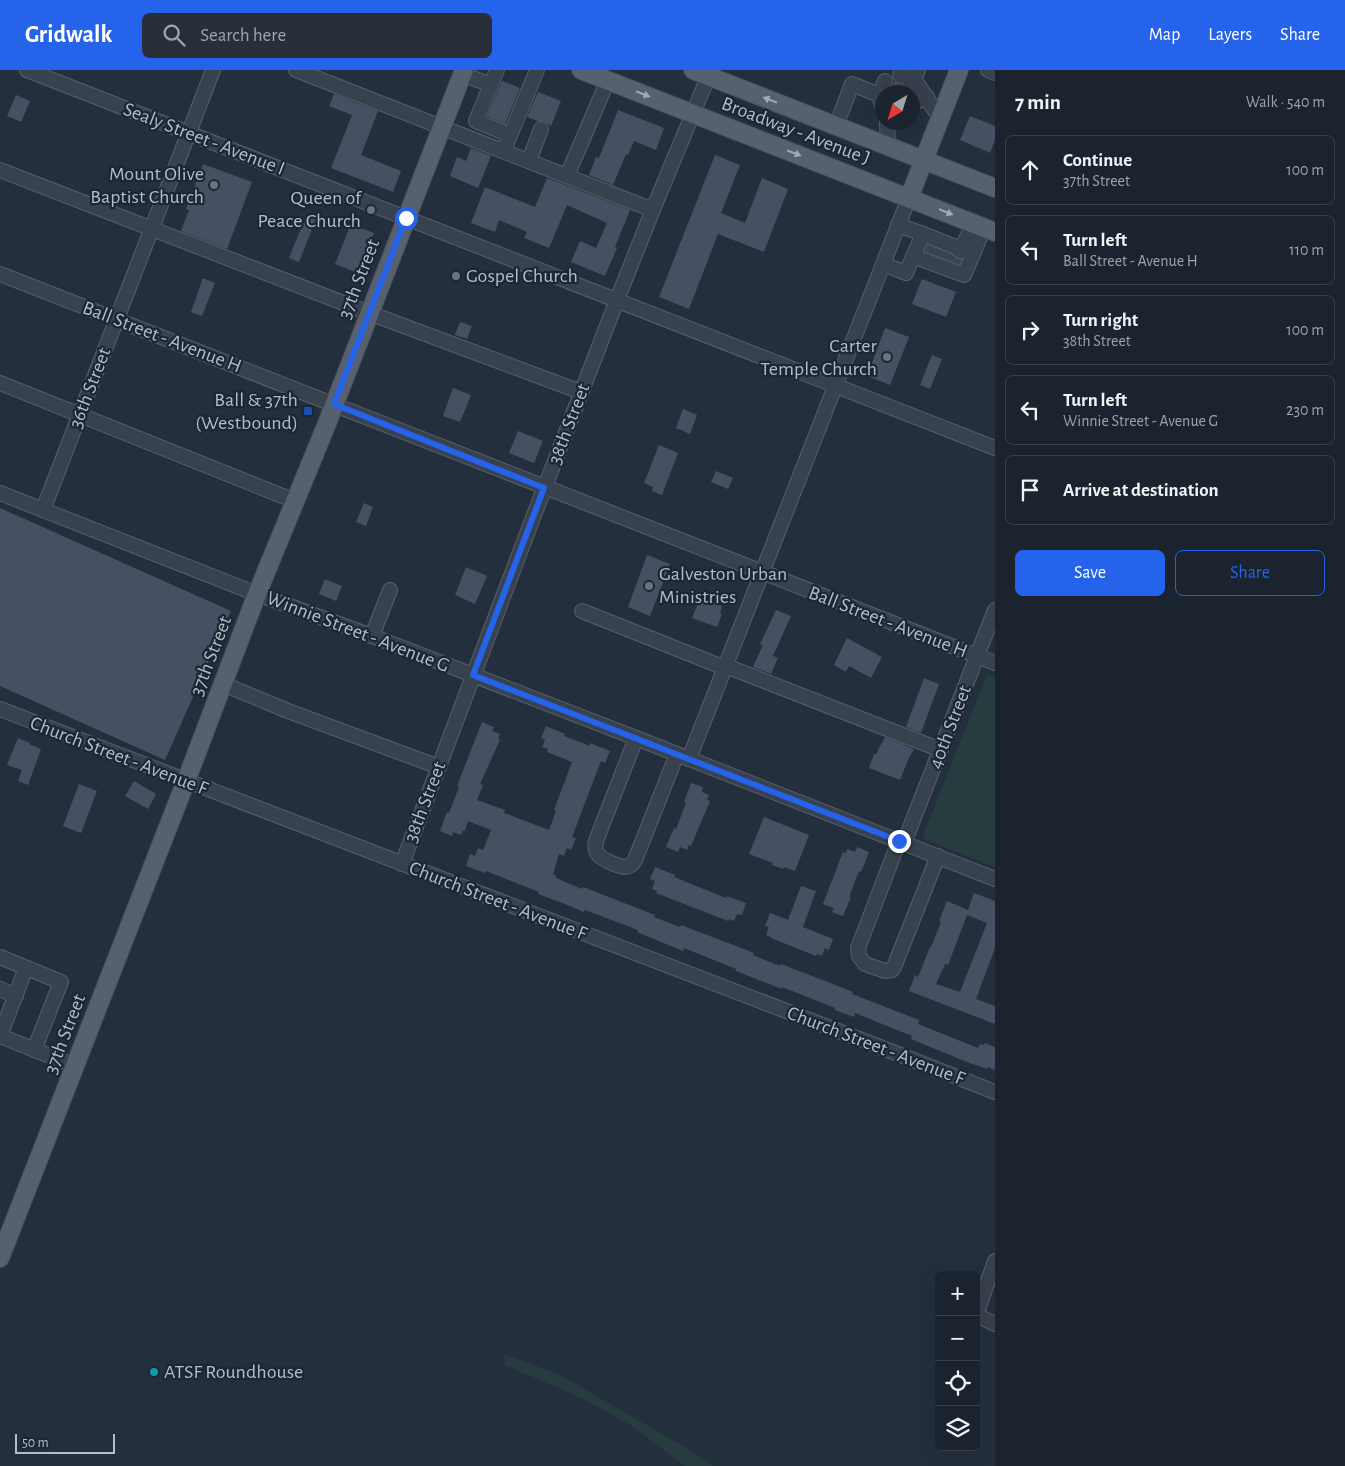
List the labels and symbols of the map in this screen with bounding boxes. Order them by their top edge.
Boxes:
north arrow [875,85,920,130]
one-way arrow [636,90,651,98]
street label: Broadway - Avenue J [719,93,873,169]
one-way arrow [762,96,777,104]
street label: Sealy Street - Avenue I [121,99,287,179]
one-way arrow [787,149,802,157]
place label: Mount Olive Baptist Church [90,164,204,207]
marker: Mount Olive Baptist Church [208,179,220,191]
place label: Queen of Peace Church [257,188,362,231]
marker: Queen of Peace Church [365,204,377,216]
route start [395,207,418,230]
one-way arrow [938,209,953,217]
street label: 37th Street [335,236,384,322]
place label: Gospel Church [466,266,578,286]
marker: Gospel Church [450,270,462,282]
street label: Ball Street - Avenue H [80,298,244,376]
place label: Carter Temple Church [760,336,878,379]
street label: 36th Street [65,344,115,431]
marker: Carter Temple Church [881,351,893,363]
street label: 38th Street [544,380,594,467]
place label: Ball & 37th (Westbound) [195,390,298,433]
marker: Ball & 37th (Westbound) [302,405,314,417]
place label: Galveston Urban Ministries [659,564,787,607]
marker: Galveston Urban Ministries [643,580,655,592]
street label: Ball Street - Avenue H [806,583,970,661]
street label: Winnie Street - Avenue G [264,588,452,676]
street label: 37th Street [187,613,236,699]
street label: 40th Street [925,682,975,771]
street label: Church Street - Avenue F [27,713,211,799]
street label: 38th Street [400,758,450,845]
route end [888,830,911,853]
street label: Church Street - Avenue F [406,858,590,944]
street label: 37th Street [41,991,90,1077]
street label: Church Street - Avenue F [784,1003,968,1089]
place label: ATSF Roundhouse [164,1362,303,1382]
marker: ATSF Roundhouse [148,1366,160,1378]
scale bar [15,1431,115,1454]

